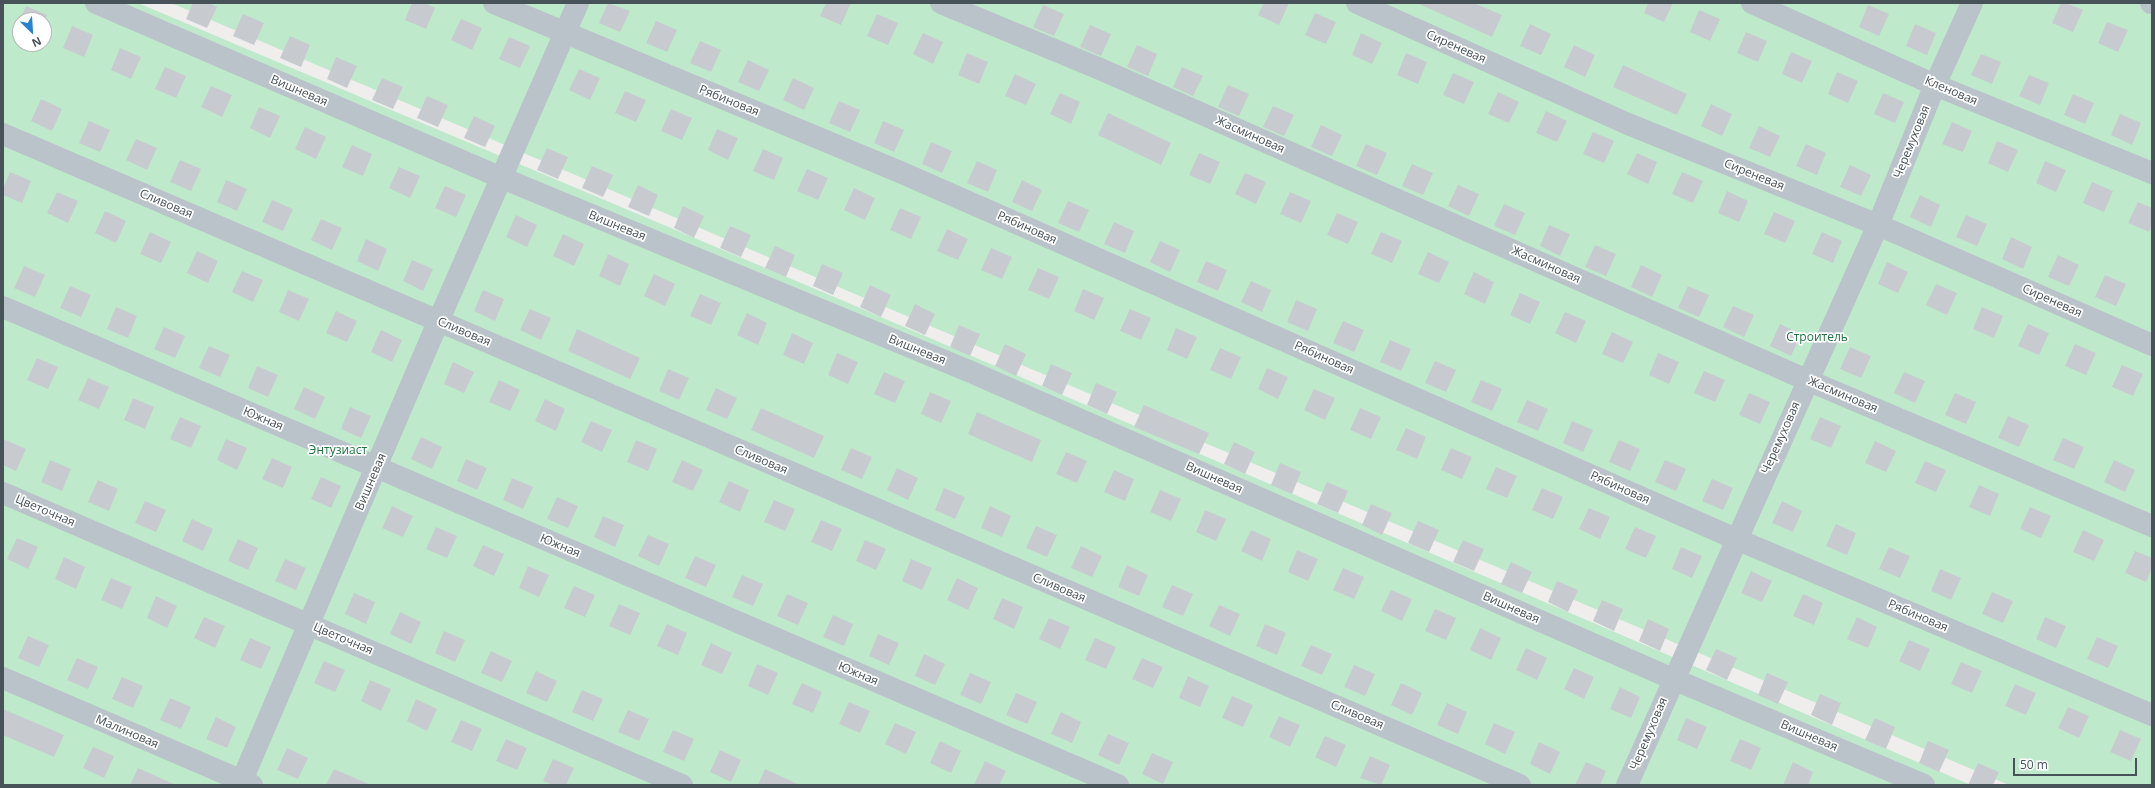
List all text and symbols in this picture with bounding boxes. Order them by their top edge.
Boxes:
north arrow [12,12,52,52]
street label: Сиреневая [1424,27,1488,67]
text: N [30,34,44,51]
street label: Вишневая [268,73,330,109]
street label: Кленовая [1922,73,1980,109]
street label: Рябиновая [697,82,761,120]
street label: Черемуховая [1891,103,1933,181]
street label: Жасминовая [1213,113,1287,157]
street label: Сиреневая [1722,156,1786,194]
street label: Сливовая [137,186,195,222]
street label: Вишневая [586,208,648,244]
street label: Рябиновая [995,208,1059,248]
street label: Жасминовая [1509,243,1583,287]
street label: Сиреневая [2020,281,2084,321]
street label: Сливовая [435,314,493,350]
park label: Строитель [1786,331,1848,345]
street label: Вишневая [886,332,948,368]
street label: Рябиновая [1292,338,1356,378]
street label: Жасминовая [1806,374,1880,416]
street label: Черемуховая [1759,400,1803,476]
street label: Южная [241,404,285,434]
street label: Сливовая [732,442,790,478]
park label: Энтузиаст [309,444,367,458]
street label: Вишневая [353,451,389,513]
street label: Вишневая [1183,459,1245,497]
street label: Рябиновая [1588,468,1652,508]
street label: Цветочная [13,492,77,530]
street label: Южная [538,531,582,561]
street label: Сливовая [1030,570,1088,606]
street label: Вишневая [1480,589,1542,627]
street label: Рябиновая [1886,597,1950,635]
street label: Цветочная [311,620,375,658]
street label: Южная [836,659,880,689]
street label: Черемуховая [1627,695,1671,773]
street label: Сливовая [1328,697,1386,733]
street label: Малиновая [93,712,161,752]
street label: Вишневая [1778,718,1840,754]
scale bar [2015,750,2139,776]
text: 50 m [2020,756,2048,773]

